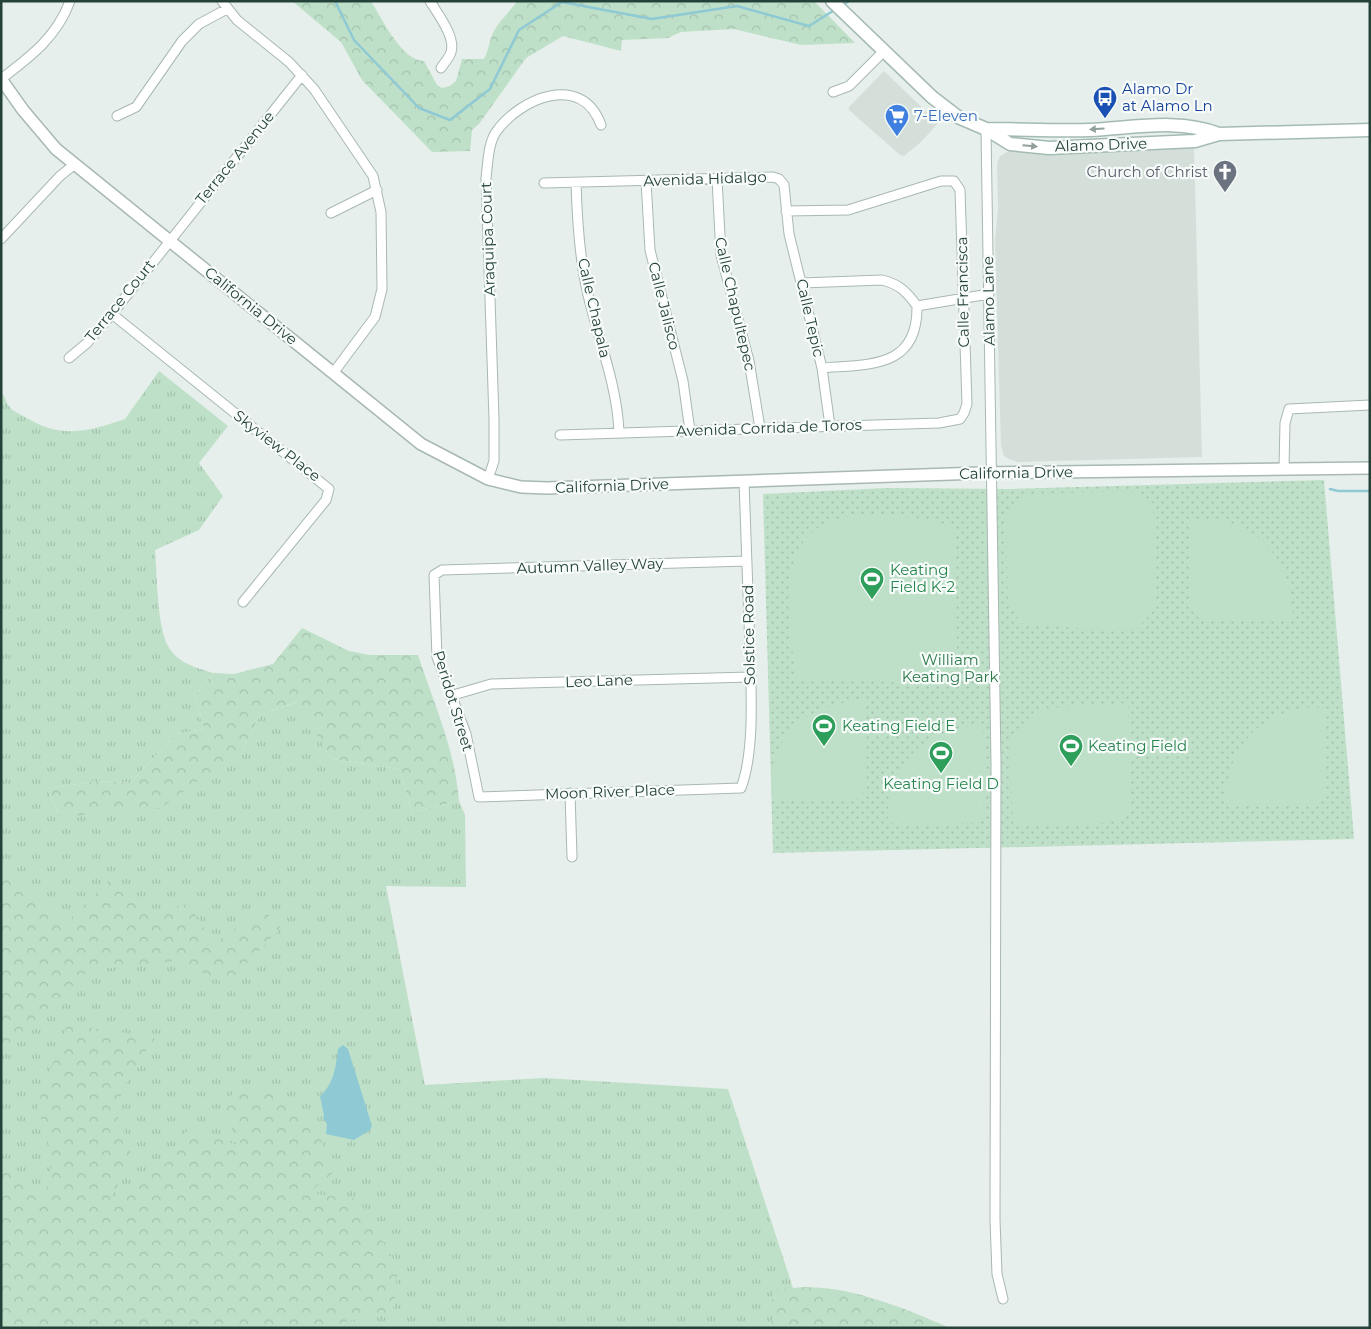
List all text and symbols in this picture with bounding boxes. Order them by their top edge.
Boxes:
place label: Alamo Dr at Alamo Ln [1122,79,1213,115]
bus stop icon: Alamo Dr at Alamo Ln [1092,85,1118,119]
supermarket icon: 7-Eleven [884,103,910,137]
place label: 7-Eleven [914,106,978,125]
street label: Terrace Avenue [191,107,278,208]
one-way arrow [1089,126,1105,134]
street label: Alamo Drive [1055,133,1147,156]
one-way arrow [1023,142,1039,150]
church icon: Church of Christ [1212,159,1238,193]
place label: Church of Christ [1086,162,1208,181]
street label: Avenida Hidalgo [643,167,767,190]
street label: Araquipa Court [476,182,499,296]
street label: Calle Chapultepec [711,235,760,373]
street label: Calle Francisca [952,236,973,348]
street label: Terrace Court [81,256,159,346]
street label: Calle Chapala [574,256,615,360]
street label: Alamo Lane [978,256,999,346]
street label: Calle Jalisco [644,260,685,352]
street label: California Drive [201,262,302,349]
street label: Calle Tepic [792,277,829,359]
street label: Skyview Place [230,406,325,485]
street label: Avenida Corrida de Toros [676,415,862,440]
street label: California Drive [959,462,1073,483]
street label: California Drive [555,474,669,497]
street label: Autumn Valley Way [516,553,665,578]
place label: Keating Field K-2 [890,560,955,596]
sports icon: Keating Field K-2 [859,566,885,600]
street label: Solstice Road [738,585,759,685]
street label: Peridot Street [429,648,478,754]
park label: William Keating Park [902,650,998,686]
street label: Leo Lane [565,670,633,691]
sports icon: Keating Field E [811,713,837,747]
place label: Keating Field E [842,716,955,735]
sports icon: Keating Field [1058,733,1084,767]
place label: Keating Field [1088,736,1187,755]
sports icon: Keating Field D [928,740,954,774]
place label: Keating Field D [883,774,999,793]
street label: Moon River Place [545,780,675,803]

